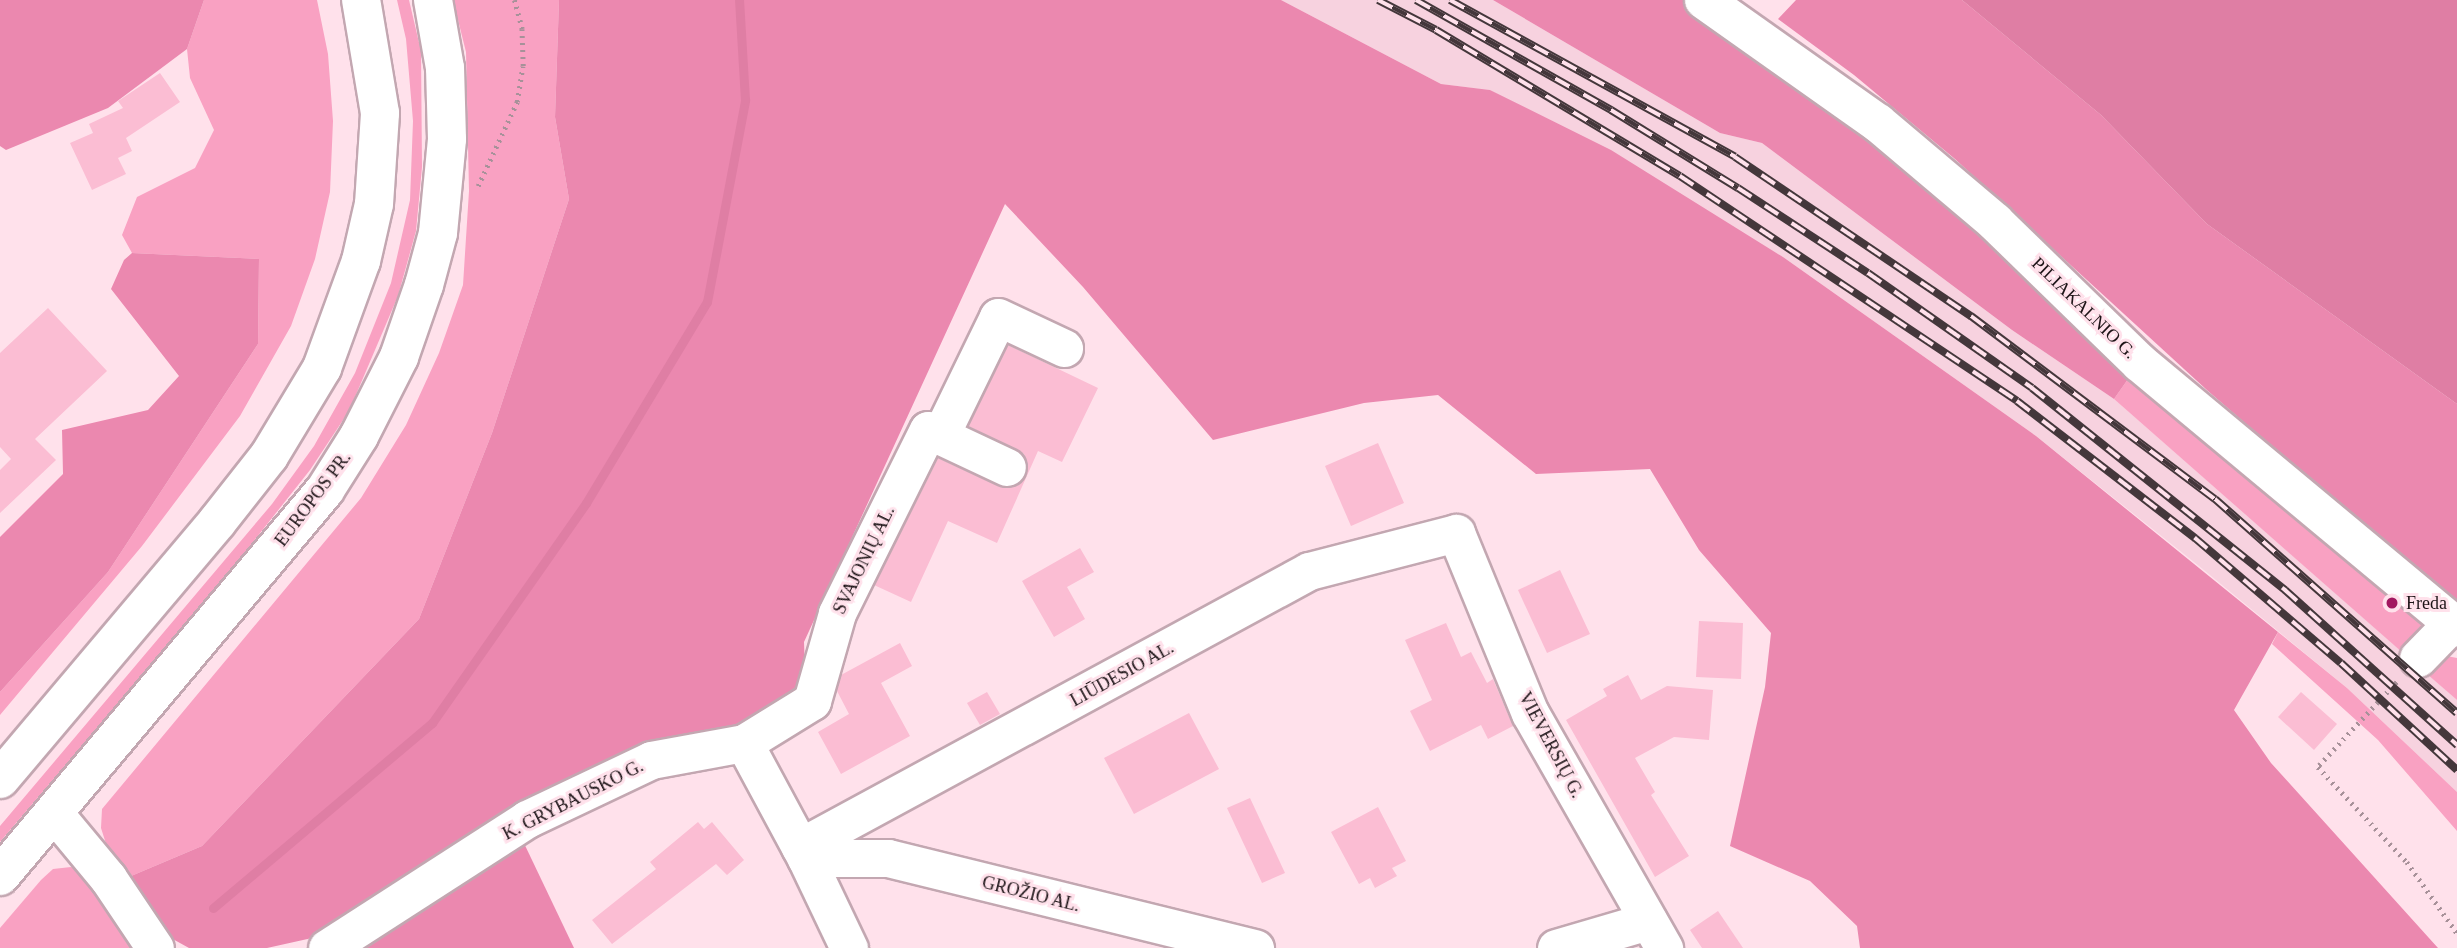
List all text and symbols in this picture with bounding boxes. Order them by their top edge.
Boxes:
street label: PILIAKALNIO G. [2027,253,2141,363]
street label: EUROPOS PR. [270,447,356,551]
street label: SVAJONIŲ AL. [828,502,900,618]
place label: Freda [2406,592,2447,614]
marker: Freda [2384,595,2400,611]
street label: LIŪDESIO AL. [1066,636,1178,712]
street label: VIEVERSIŲ G. [1514,688,1588,802]
street label: K. GRYBAUSKO G. [499,755,647,845]
street label: GROŽIO AL. [979,871,1083,917]

